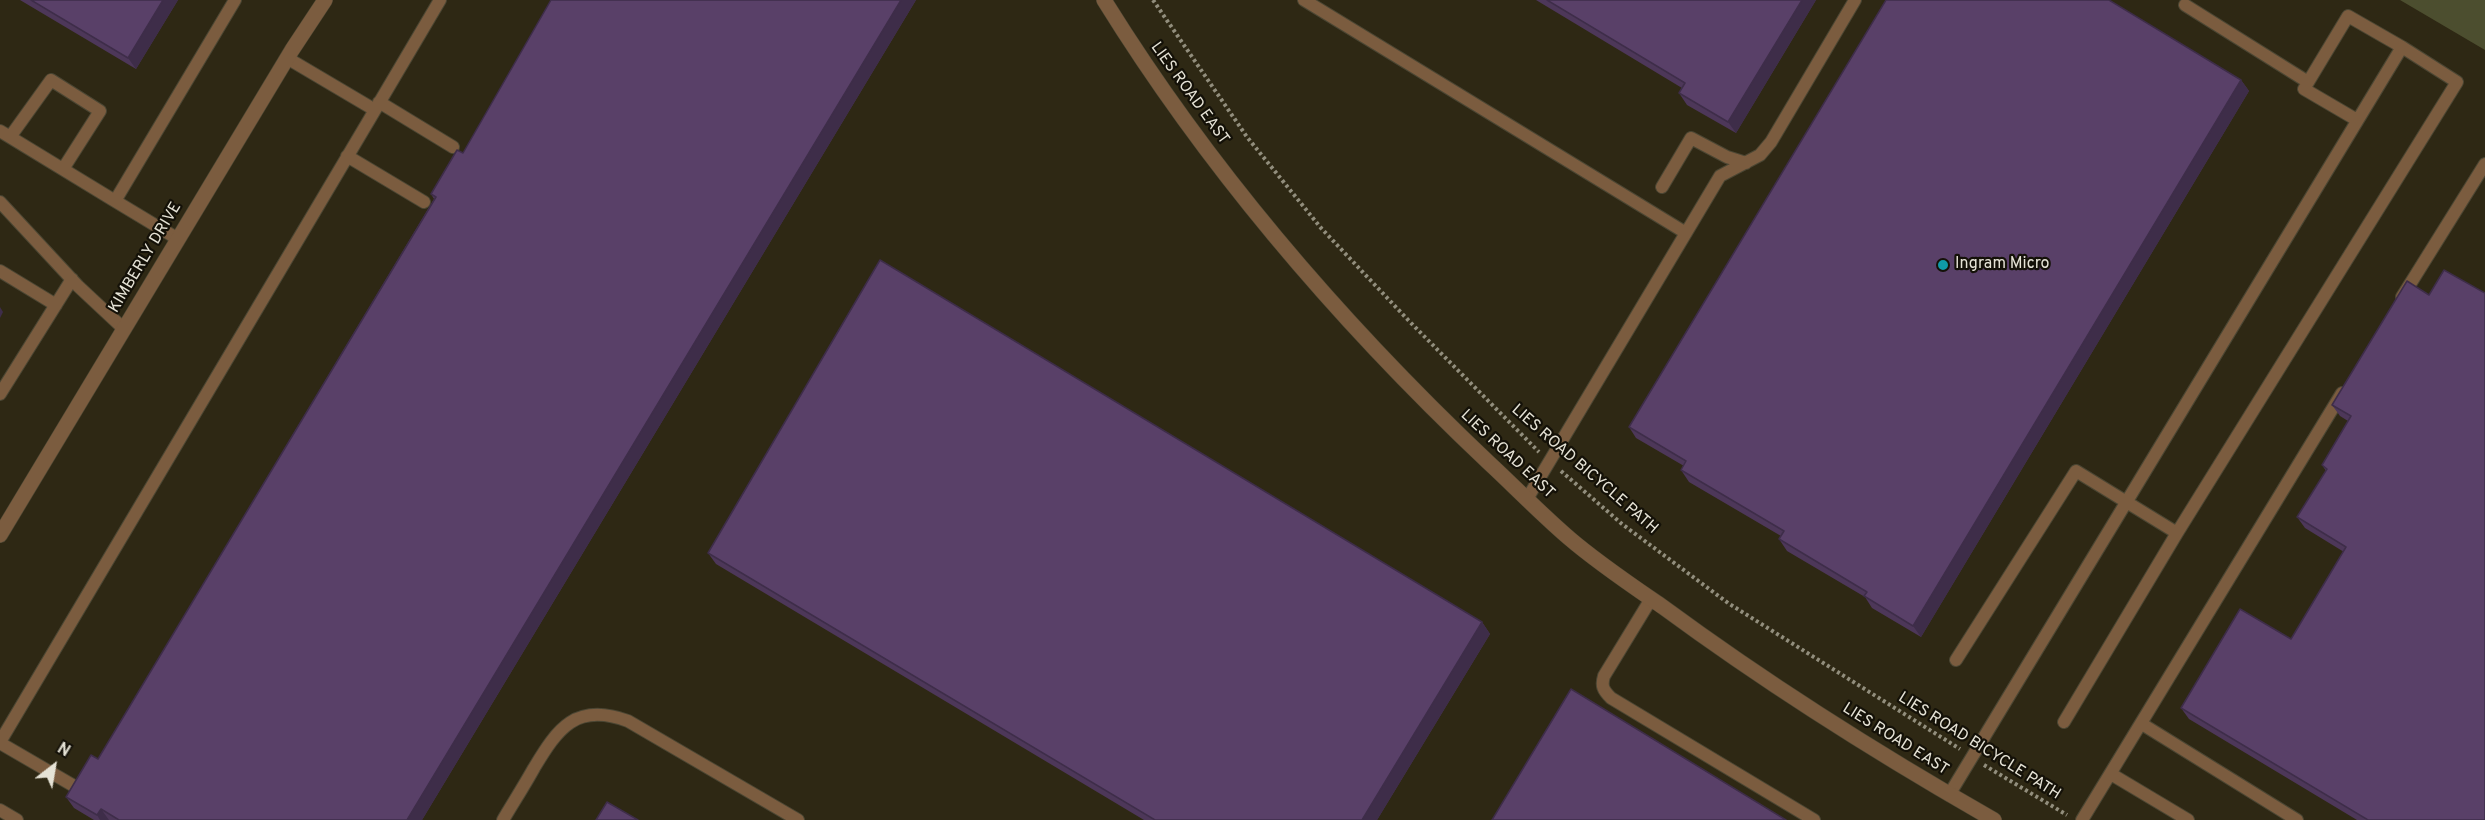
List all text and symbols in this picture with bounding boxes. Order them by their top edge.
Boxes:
street label: LIES ROAD EAST [1145,39,1233,149]
street label: KIMBERLY DRIVE [105,199,187,317]
place label: Ingram Micro [1955,255,2049,275]
marker: Ingram Micro [1936,258,1950,272]
street label: LIES ROAD BICYCLE PATH [1507,401,1661,539]
street label: LIES ROAD EAST [1456,406,1558,504]
street label: LIES ROAD BICYCLE PATH [1894,689,2064,805]
street label: LIES ROAD EAST [1838,700,1952,780]
north arrow [24,736,84,796]
text: N [53,739,73,762]

